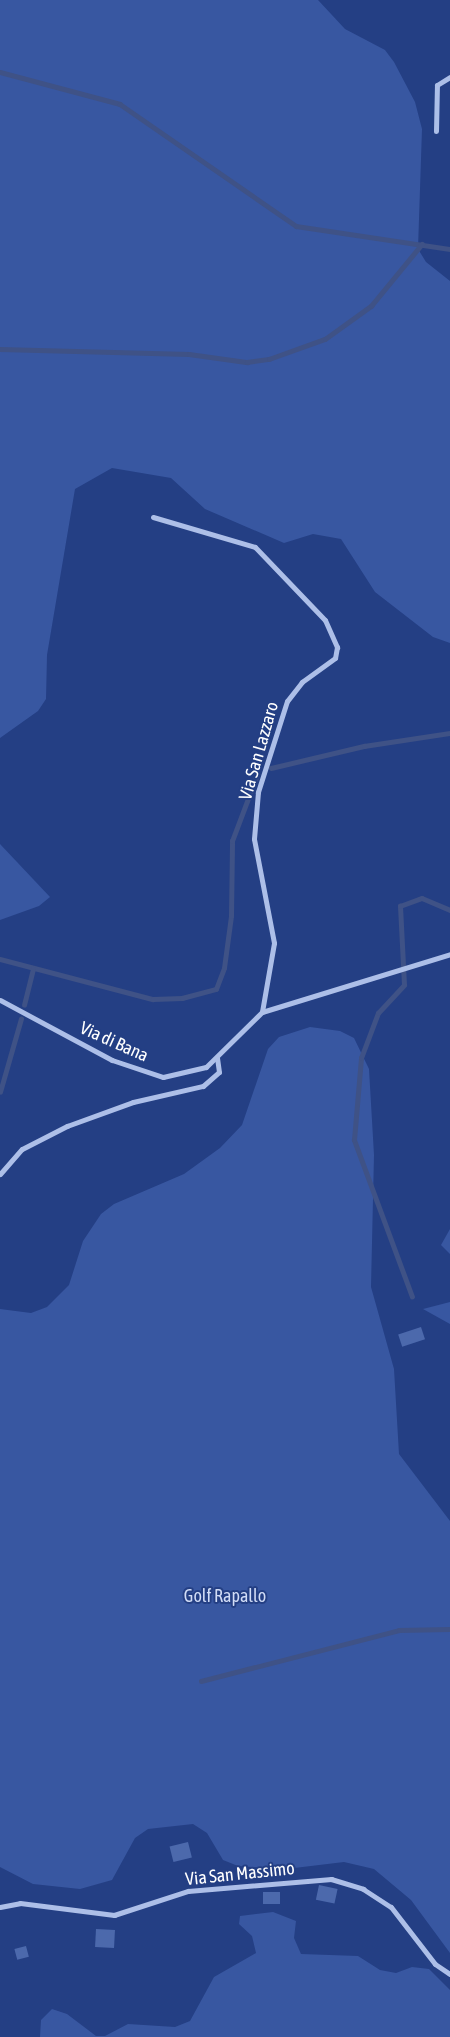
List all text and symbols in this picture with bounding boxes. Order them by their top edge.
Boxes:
street label: Via San Lazzaro [235,699,283,803]
street label: Via di Bana [76,1017,152,1067]
park label: Golf Rapallo [184,1585,266,1607]
street label: Via San Massimo [184,1858,296,1890]

